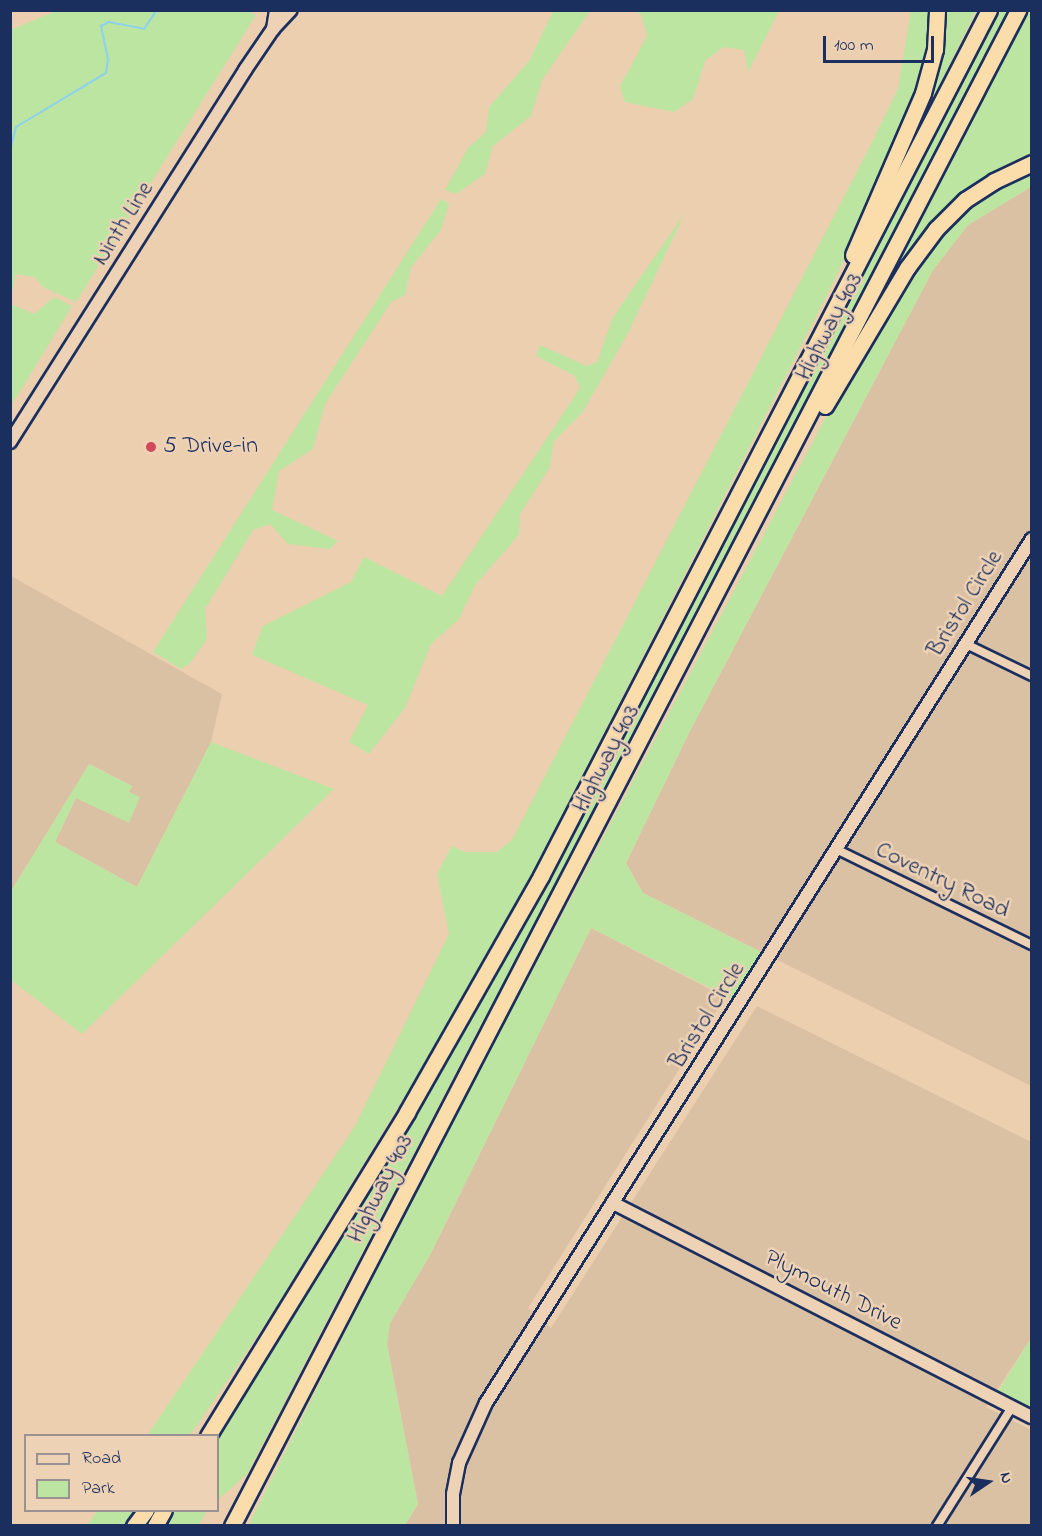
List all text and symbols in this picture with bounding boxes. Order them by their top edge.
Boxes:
scale bar [826,24,937,62]
text: 100 m [834,33,874,59]
street label: Ninth Line [87,177,161,271]
street label: Highway 403 [790,268,870,386]
place label: 5 Drive-in [163,433,258,461]
marker: 5 Drive-in [144,440,158,454]
street label: Bristol Circle [922,545,1010,663]
street label: Highway 403 [567,700,647,818]
street label: Coventry Road [870,836,1014,926]
street label: Bristol Circle [664,957,752,1075]
street label: Highway 403 [341,1130,421,1248]
street label: Plymouth Drive [760,1244,906,1338]
legend [24,1434,219,1512]
text: Road [82,1446,121,1472]
north arrow [958,1452,1018,1512]
text: N [993,1470,1018,1486]
text: Park [82,1476,115,1502]

